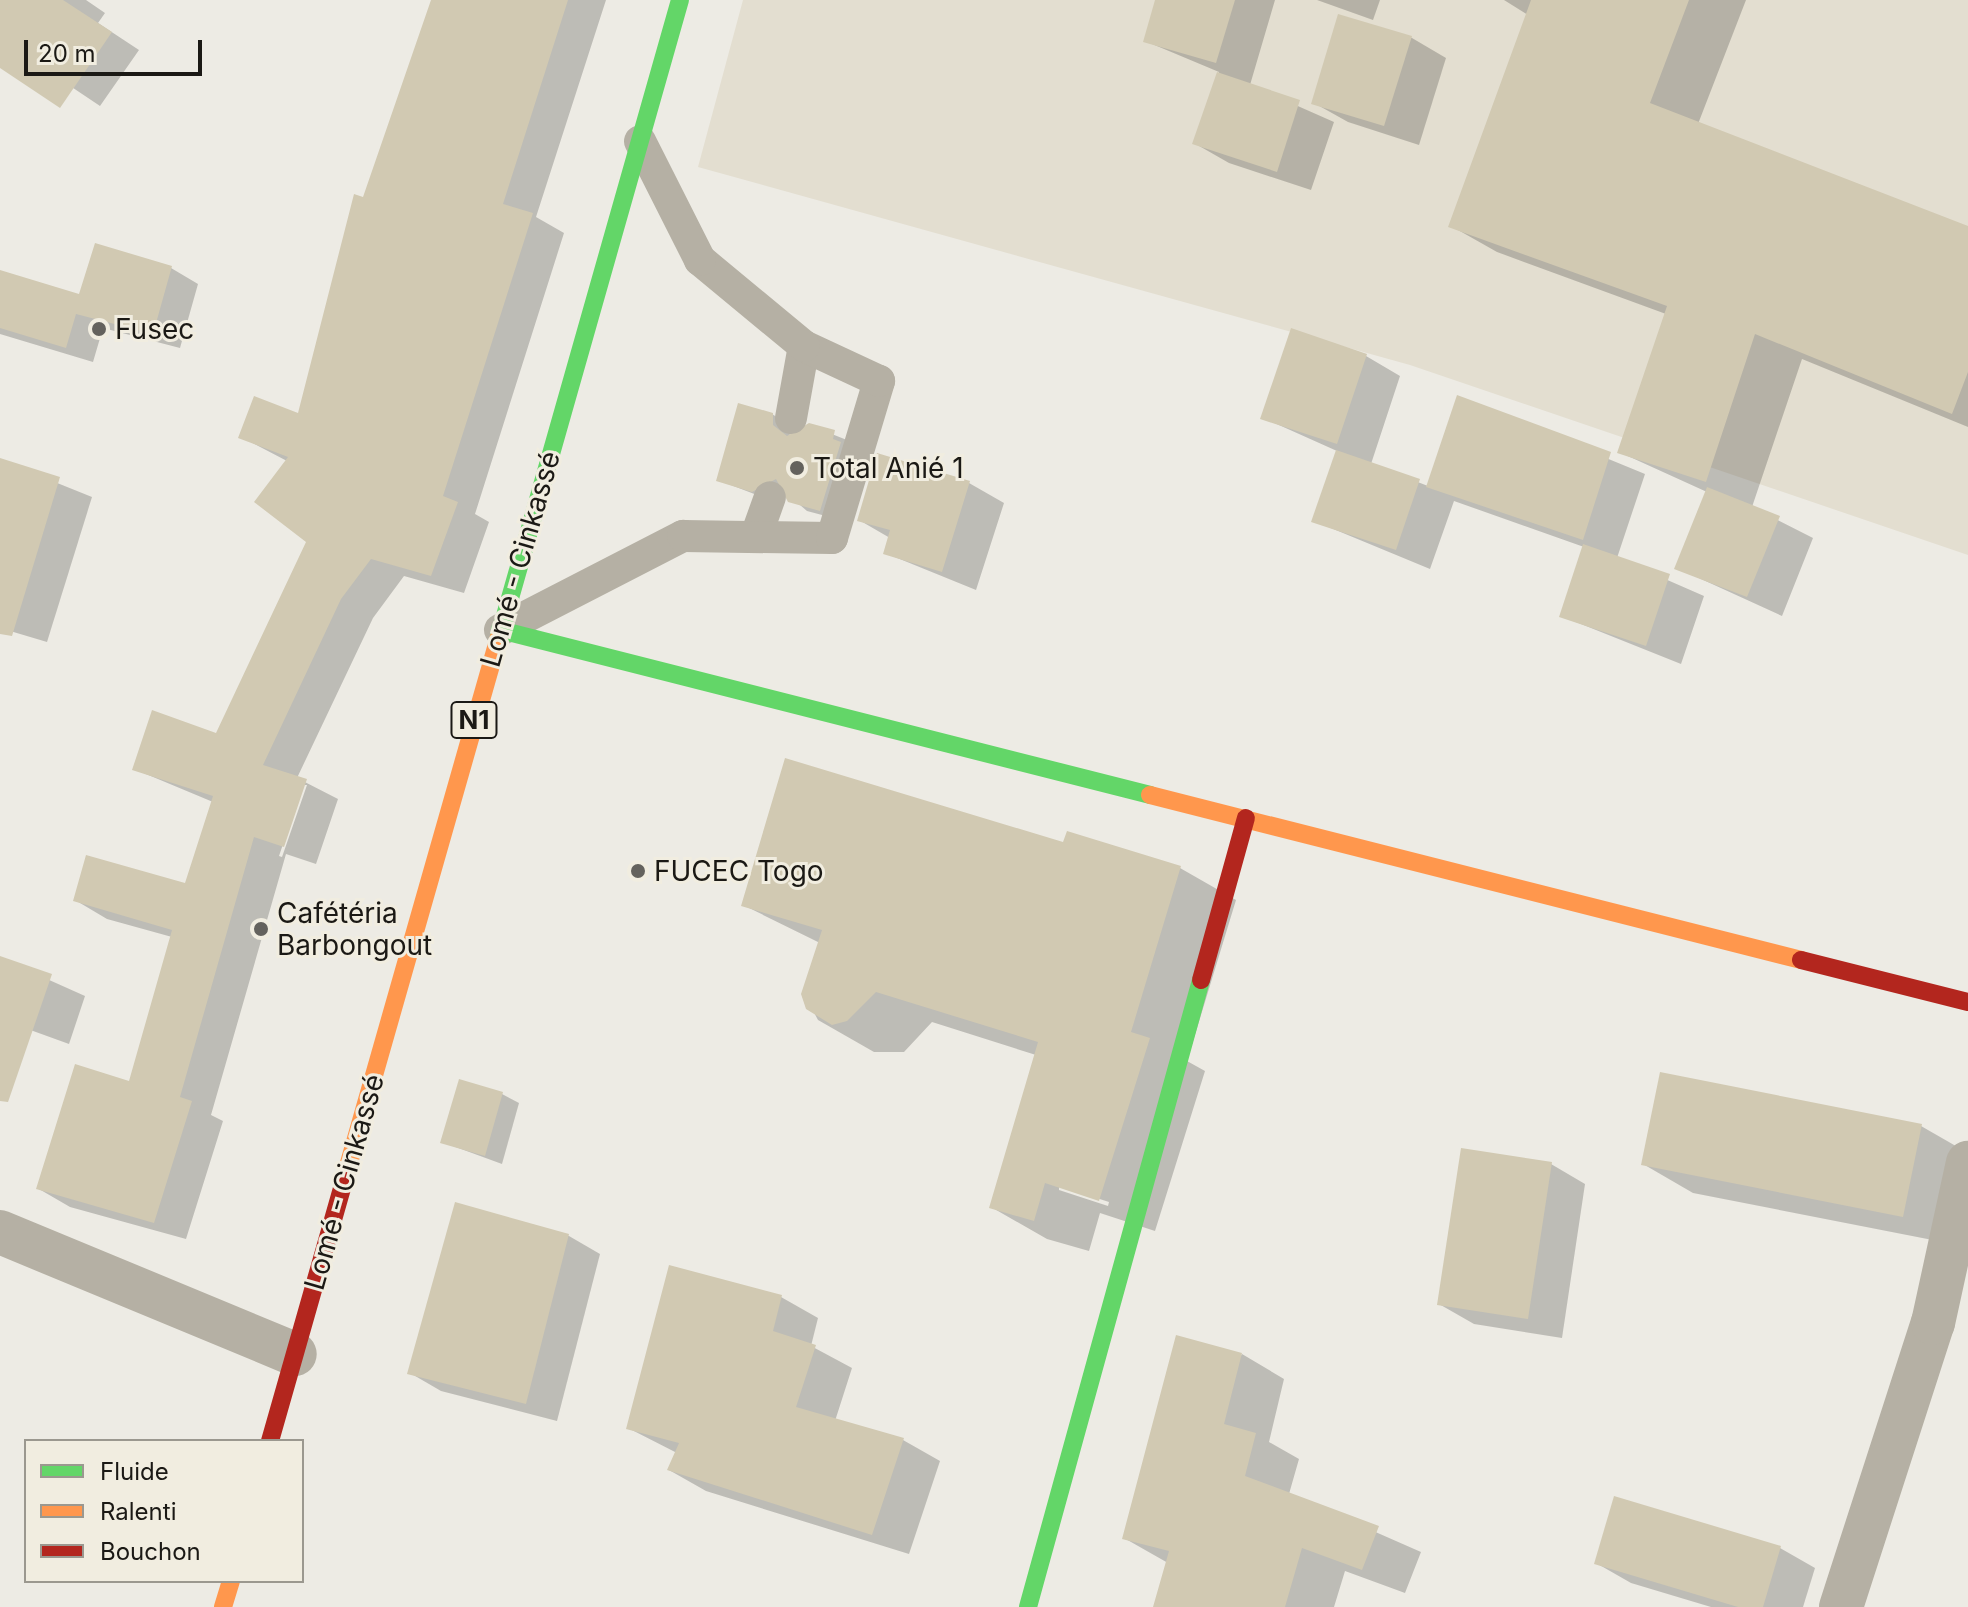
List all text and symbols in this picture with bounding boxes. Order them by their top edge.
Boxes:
scale bar [28,24,206,74]
text: 20 m [38,39,96,68]
place label: Fusec [115,312,194,346]
marker: Fusec [90,320,108,338]
street label: Lomé - Cinkassé [473,447,567,671]
place label: Total Anié 1 [813,451,964,485]
marker: Total Anié 1 [788,459,806,477]
road number: N1 [450,698,498,742]
place label: FUCEC Togo [654,854,824,888]
marker: FUCEC Togo [629,862,647,880]
place label: Cafétéria Barbongout [277,896,432,962]
marker: Cafétéria Barbongout [252,920,270,938]
street label: Lomé - Cinkassé [297,1070,391,1294]
legend [24,1439,304,1583]
text: Fluide [100,1457,169,1486]
text: Ralenti [100,1497,176,1526]
text: Bouchon [100,1537,201,1566]

